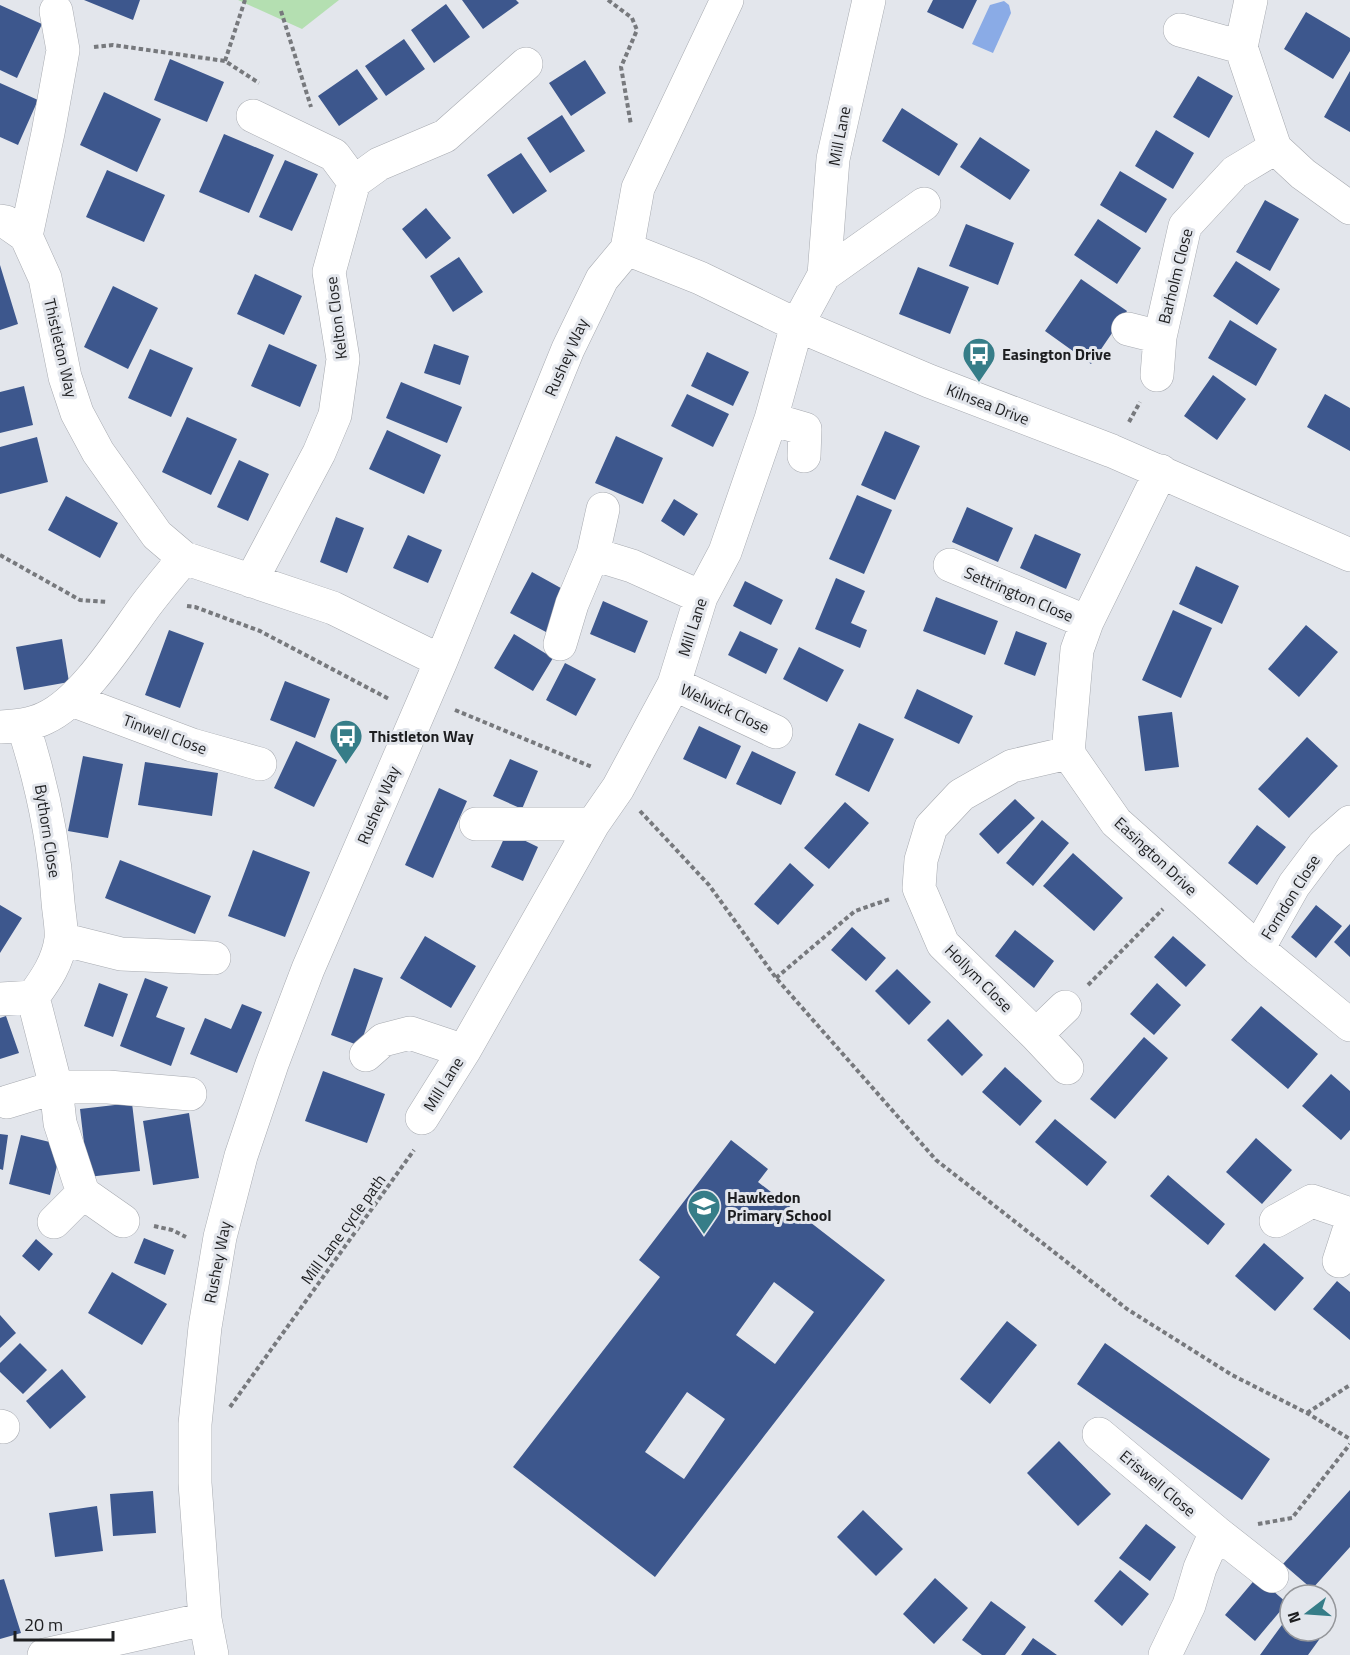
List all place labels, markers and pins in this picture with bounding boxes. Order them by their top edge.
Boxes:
bus stop icon: Easington Drive [961,336,997,383]
place label: Easington Drive [1002,342,1111,366]
bus stop icon: Thistleton Way [328,718,364,765]
place label: Thistleton Way [369,724,474,748]
place label: Hawkedon Primary School [727,1185,832,1227]
school or university icon: Hawkedon Primary School [686,1188,722,1235]

